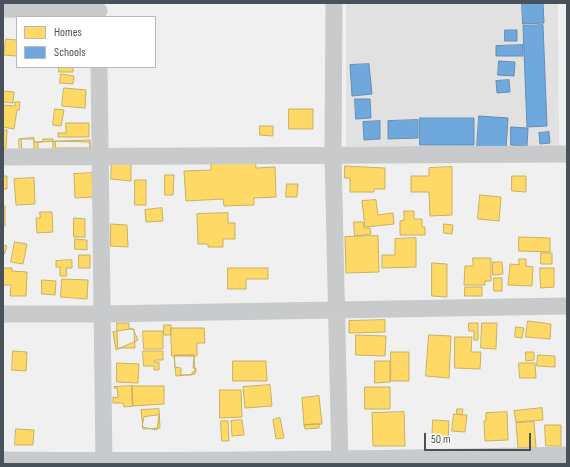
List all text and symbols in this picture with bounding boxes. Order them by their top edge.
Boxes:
legend [16,16,156,68]
text: Homes [54,25,82,40]
text: Schools [54,45,86,60]
scale bar [426,425,533,451]
text: 50 m [431,432,451,447]

